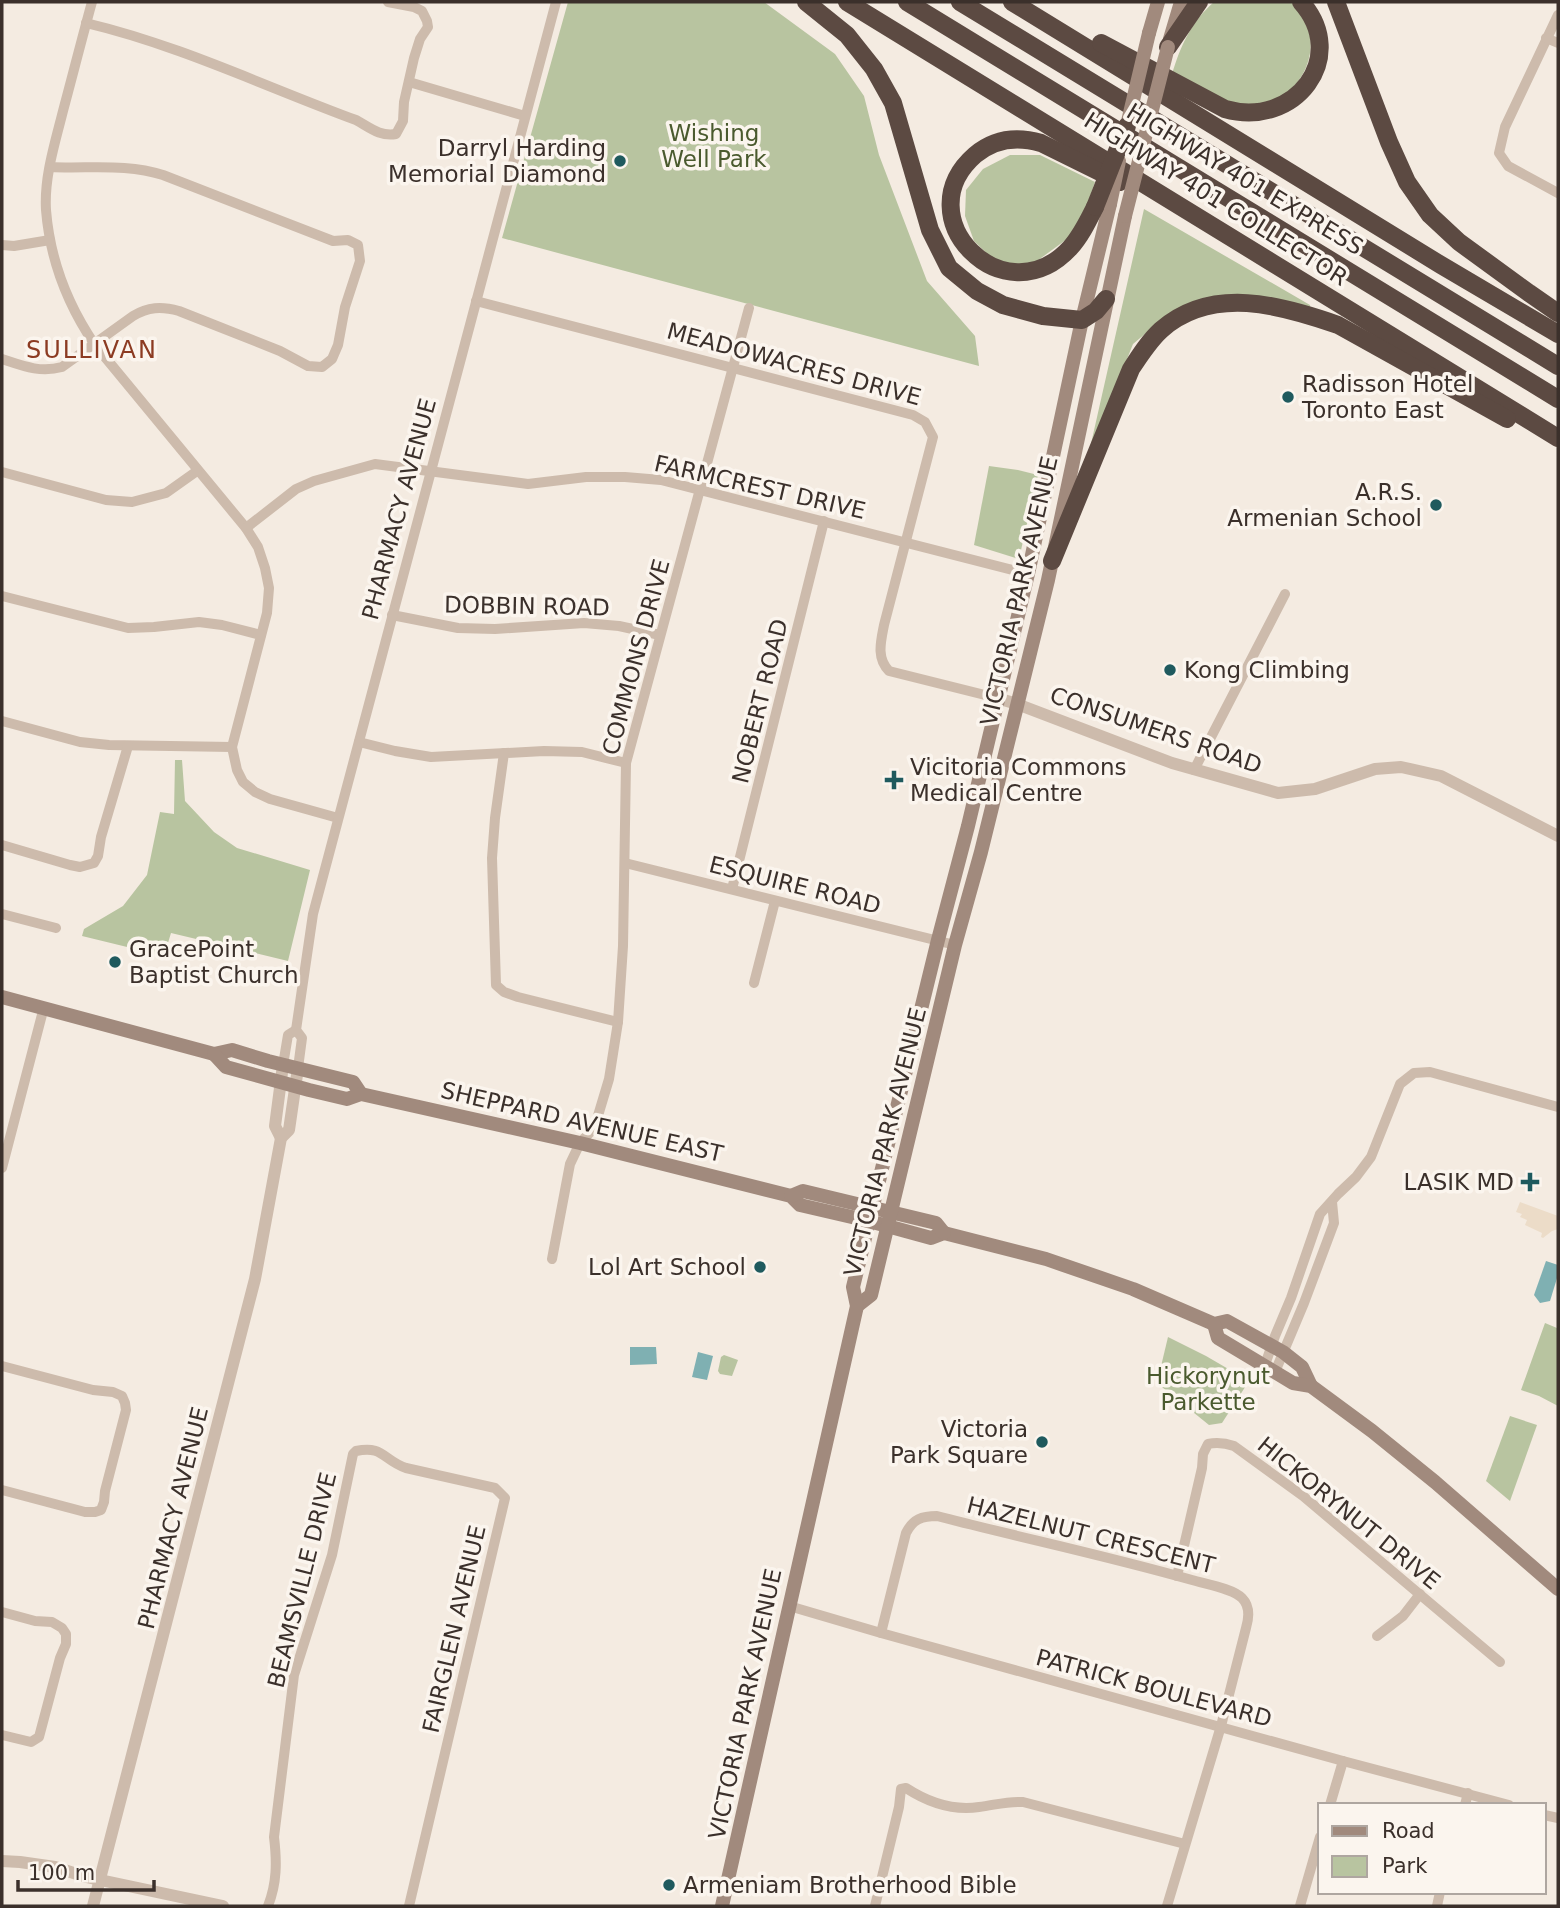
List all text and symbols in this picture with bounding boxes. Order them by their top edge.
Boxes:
street label: HIGHWAY 401 EXPRESS [1122,98,1368,260]
street label: HIGHWAY 401 COLLECTOR [1079,107,1353,291]
park label: Wishing Well Park [661,120,767,172]
place label: Darryl Harding Memorial Diamond [388,135,606,187]
marker: Darryl Harding Memorial Diamond [612,153,628,169]
street label: MEADOWACRES DRIVE [664,318,924,410]
district label: SULLIVAN [26,336,158,364]
place label: Radisson Hotel Toronto East [1301,371,1473,423]
marker: Radisson Hotel Toronto East [1280,389,1296,405]
street label: PHARMACY AVENUE [357,395,441,623]
street label: FARMCREST DRIVE [652,450,868,524]
street label: VICTORIA PARK AVENUE [975,454,1063,728]
place label: A.R.S. Armenian School [1227,479,1422,531]
marker: A.R.S. Armenian School [1428,497,1444,513]
street label: COMMONS DRIVE [597,556,675,758]
street label: DOBBIN ROAD [444,592,610,620]
street label: NOBERT ROAD [727,616,793,786]
place label: Kong Climbing [1184,657,1350,683]
marker: Kong Climbing [1162,662,1178,678]
street label: CONSUMERS ROAD [1047,682,1265,778]
place label: Vicitoria Commons Medical Centre [910,754,1127,806]
marker: Vicitoria Commons Medical Centre [884,770,904,790]
street label: ESQUIRE ROAD [707,851,883,919]
place label: GracePoint Baptist Church [129,936,299,988]
marker: GracePoint Baptist Church [107,954,123,970]
street label: VICTORIA PARK AVENUE [839,1005,931,1279]
street label: SHEPPARD AVENUE EAST [438,1077,727,1167]
place label: LASIK MD [1404,1169,1514,1195]
marker: LASIK MD [1520,1172,1540,1192]
place label: Lol Art School [588,1254,746,1280]
marker: Lol Art School [752,1259,768,1275]
park label: Hickorynut Parkette [1146,1363,1270,1415]
street label: PHARMACY AVENUE [133,1404,213,1632]
place label: Victoria Park Square [890,1416,1028,1468]
street label: HICKORYNUT DRIVE [1253,1432,1445,1594]
marker: Victoria Park Square [1034,1434,1050,1450]
street label: BEAMSVILLE DRIVE [263,1470,341,1690]
street label: HAZELNUT CRESCENT [964,1492,1219,1579]
street label: FAIRGLEN AVENUE [417,1523,491,1735]
street label: VICTORIA PARK AVENUE [704,1566,786,1842]
street label: PATRICK BOULEVARD [1033,1644,1275,1732]
legend [1318,1803,1546,1894]
text: Road [1382,1819,1435,1843]
scale bar [18,1848,154,1892]
text: Park [1382,1854,1428,1878]
text: 100 m [28,1861,95,1885]
place label: Armeniam Brotherhood Bible [683,1872,1017,1898]
marker: Armeniam Brotherhood Bible [661,1877,677,1893]

